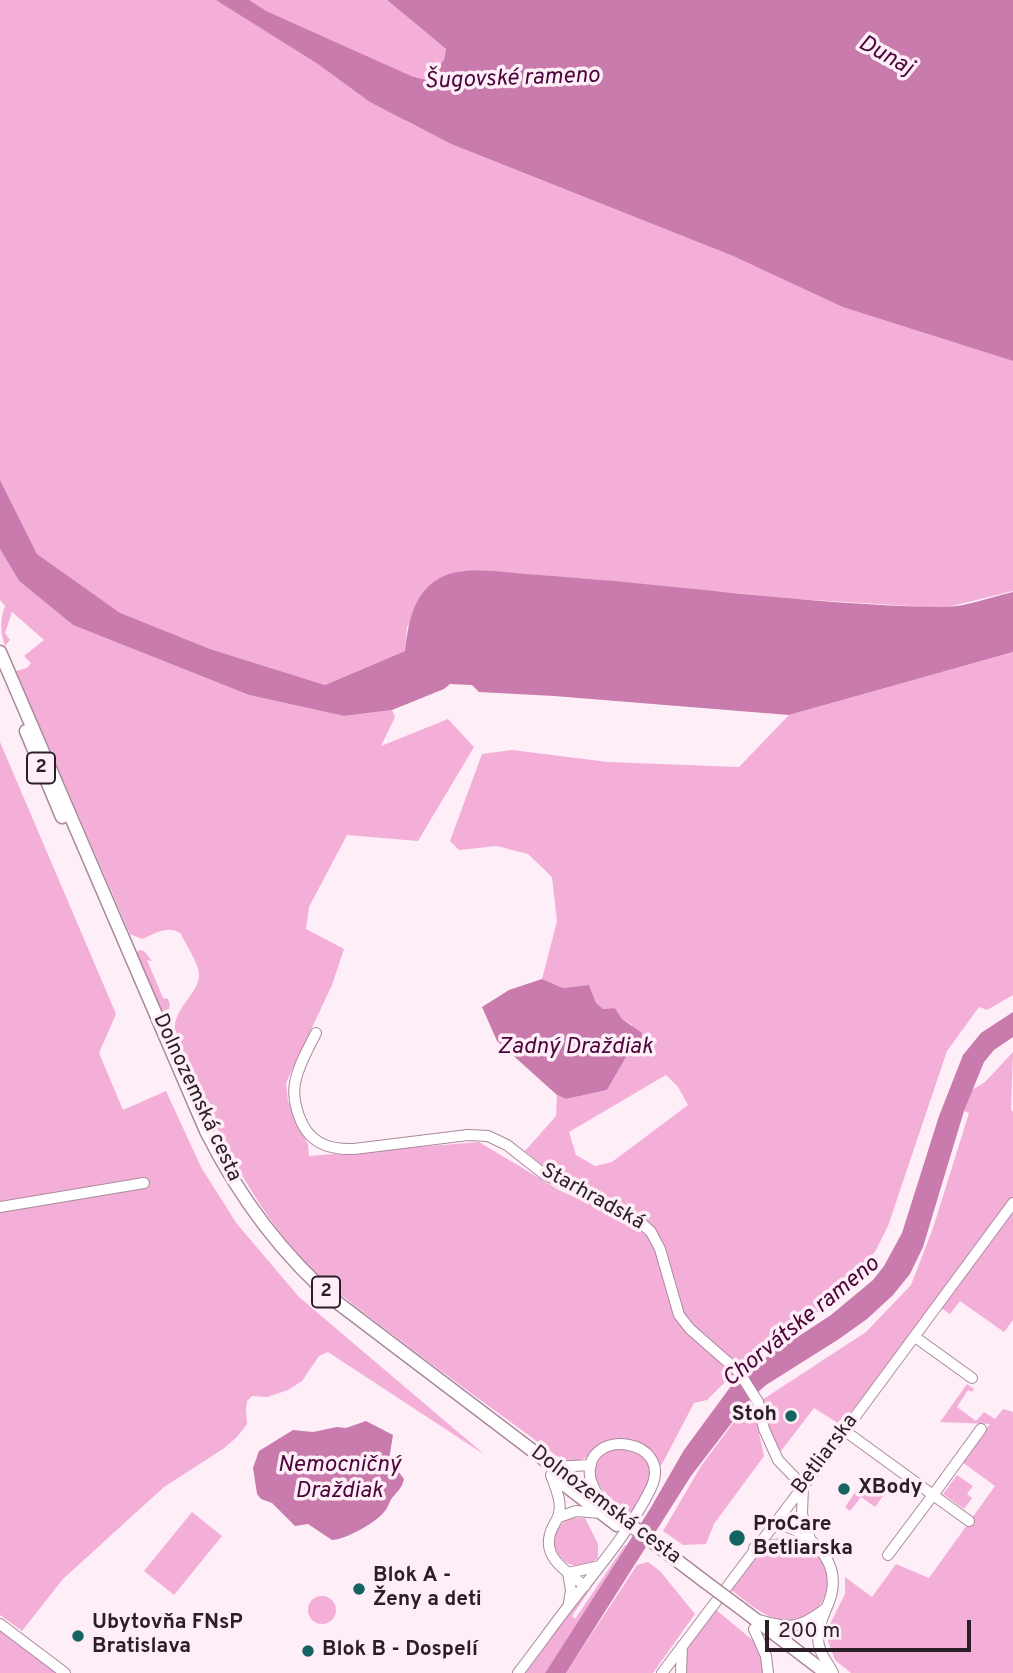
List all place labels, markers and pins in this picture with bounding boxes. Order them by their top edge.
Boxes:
place label: Stoh [732,1403,777,1429]
marker: Stoh [783,1408,799,1424]
place label: XBody [858,1476,923,1502]
marker: XBody [836,1481,852,1497]
place label: ProCare Betliarska [753,1513,853,1563]
marker: ProCare Betliarska [727,1528,747,1548]
place label: Blok A - Ženy a deti [373,1564,482,1614]
marker: Blok A - Ženy a deti [351,1581,367,1597]
place label: Ubytovňa FNsP Bratislava [92,1611,243,1661]
marker: Ubytovňa FNsP Bratislava [70,1628,86,1644]
place label: Blok B - Dospelí [322,1638,478,1664]
marker: Blok B - Dospelí [300,1643,316,1659]

